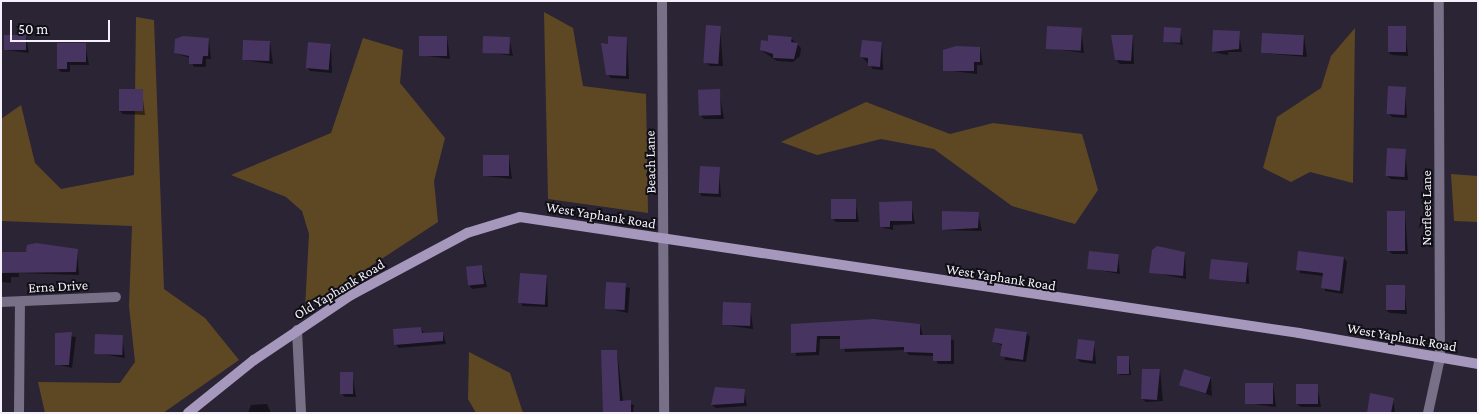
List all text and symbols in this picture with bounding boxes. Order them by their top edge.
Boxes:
scale bar [12,10,112,42]
text: 50 m [18,21,48,37]
street label: Beach Lane [641,130,659,194]
street label: Norfleet Lane [1418,170,1434,246]
street label: West Yaphank Road [545,198,657,232]
street label: Old Yaphank Road [291,255,387,323]
street label: West Yaphank Road [945,260,1057,294]
street label: Erna Drive [28,276,88,296]
street label: West Yaphank Road [1346,319,1458,355]

